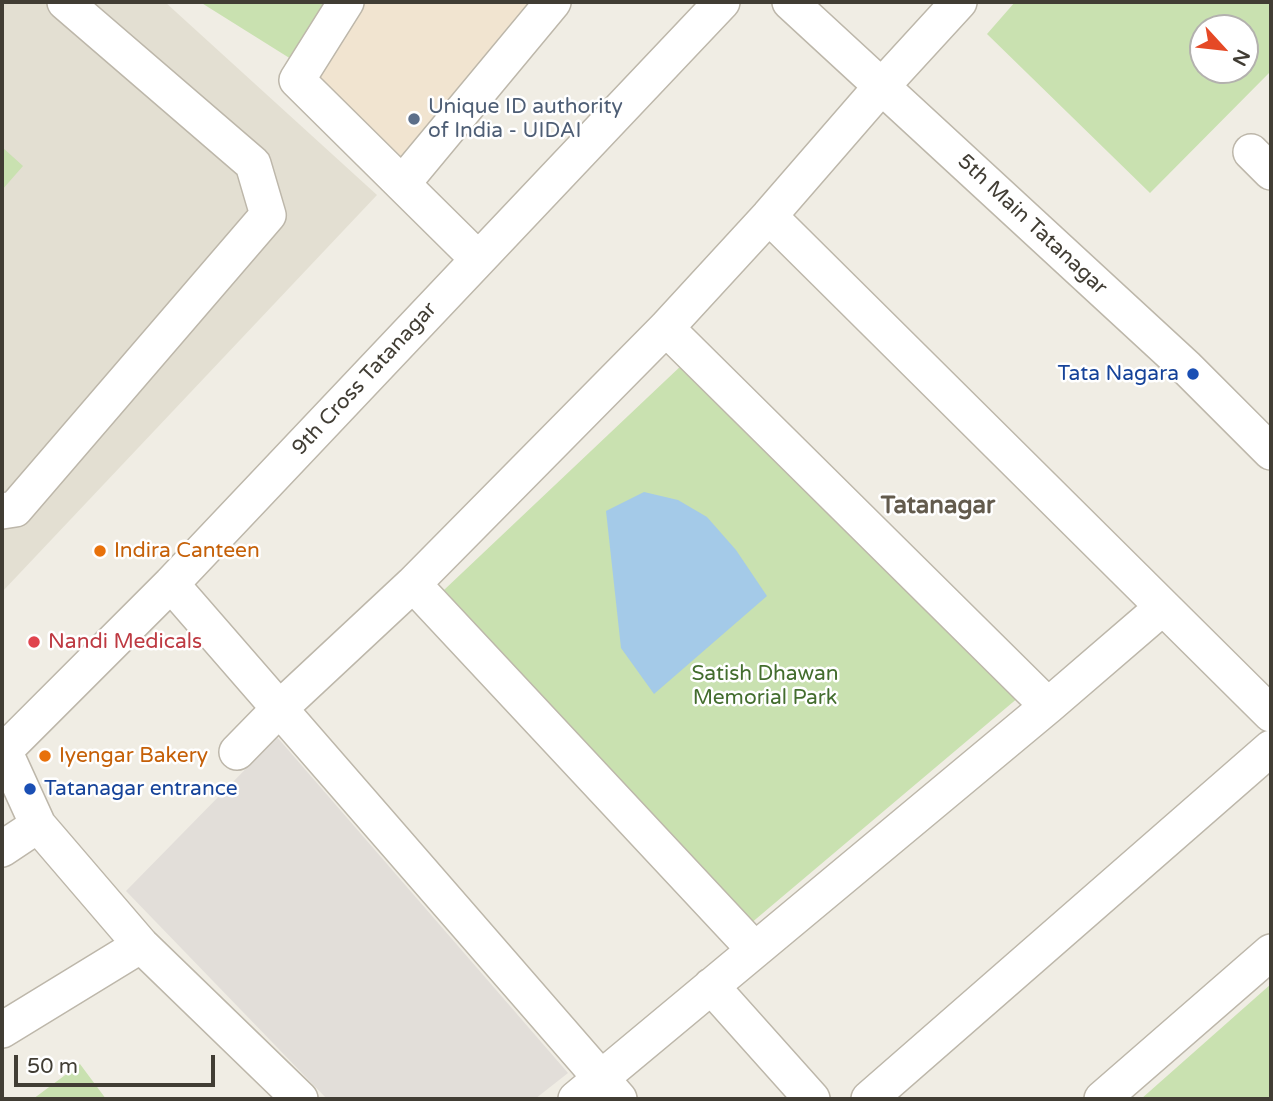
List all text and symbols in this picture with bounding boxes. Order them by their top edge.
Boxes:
north arrow [1189,14,1259,84]
text: N [1228,46,1254,69]
place label: Unique ID authority of India - UIDAI [428,94,623,144]
marker: Unique ID authority of India - UIDAI [406,111,422,127]
street label: 5th Main Tatanagar [952,149,1112,301]
street label: 9th Cross Tatanagar [288,297,442,461]
place label: Tata Nagara [1057,361,1179,387]
marker: Tata Nagara [1185,366,1201,382]
district label: Tatanagar [881,493,995,521]
place label: Indira Canteen [114,538,260,564]
marker: Indira Canteen [92,543,108,559]
place label: Nandi Medicals [48,629,202,655]
marker: Nandi Medicals [26,634,42,650]
park label: Satish Dhawan Memorial Park [691,661,839,711]
place label: Iyengar Bakery [59,743,208,769]
marker: Iyengar Bakery [37,748,53,764]
place label: Tatanagar entrance [44,776,238,802]
marker: Tatanagar entrance [22,781,38,797]
scale bar [18,1042,219,1086]
text: 50 m [27,1054,78,1079]

